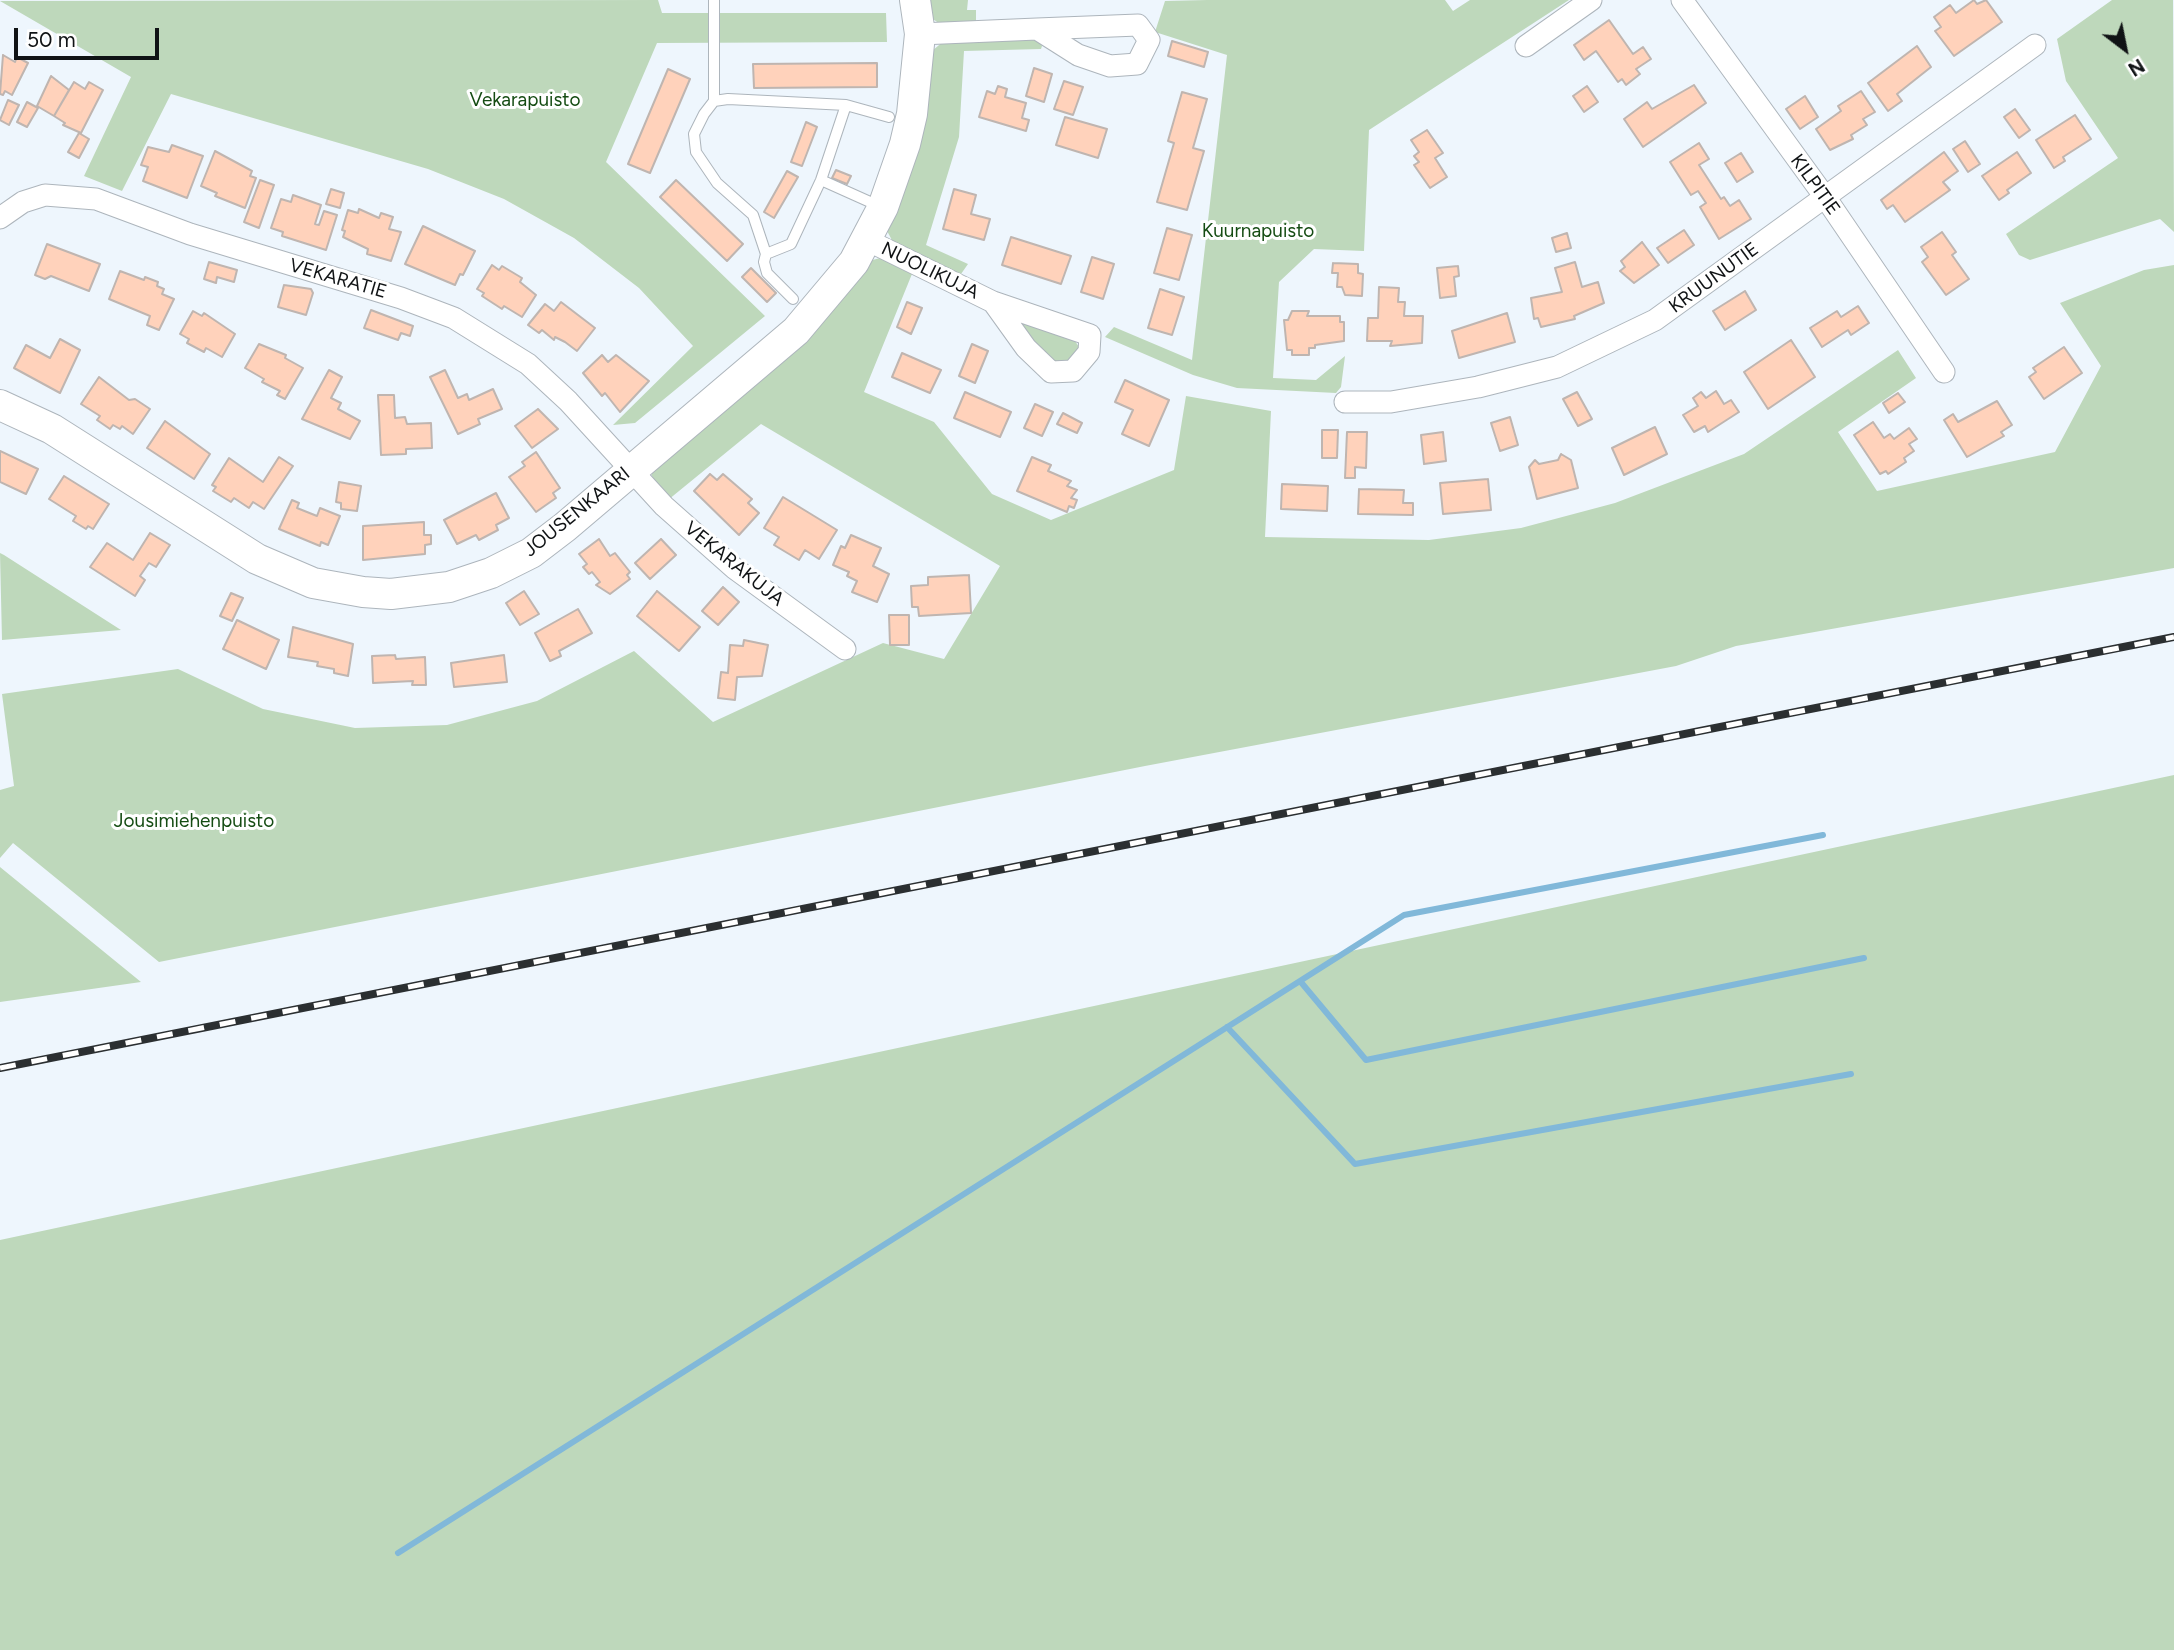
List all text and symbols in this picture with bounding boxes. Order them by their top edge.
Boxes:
scale bar [18,14,163,58]
north arrow [2090,14,2160,84]
text: 50 m [27,27,76,52]
text: N [2124,54,2149,81]
park label: Vekarapuisto [470,89,580,111]
street label: KILPITIE [1785,150,1845,220]
park label: Kuurnapuisto [1202,220,1314,242]
street label: NUOLIKUJA [878,238,982,304]
street label: KRUUNUTIE [1665,238,1763,318]
street label: VEKARATIE [287,254,389,304]
street label: JOUSENKAARI [519,462,635,562]
street label: VEKARAKUJA [680,517,788,611]
park label: Jousimiehenpuisto [114,810,274,832]

